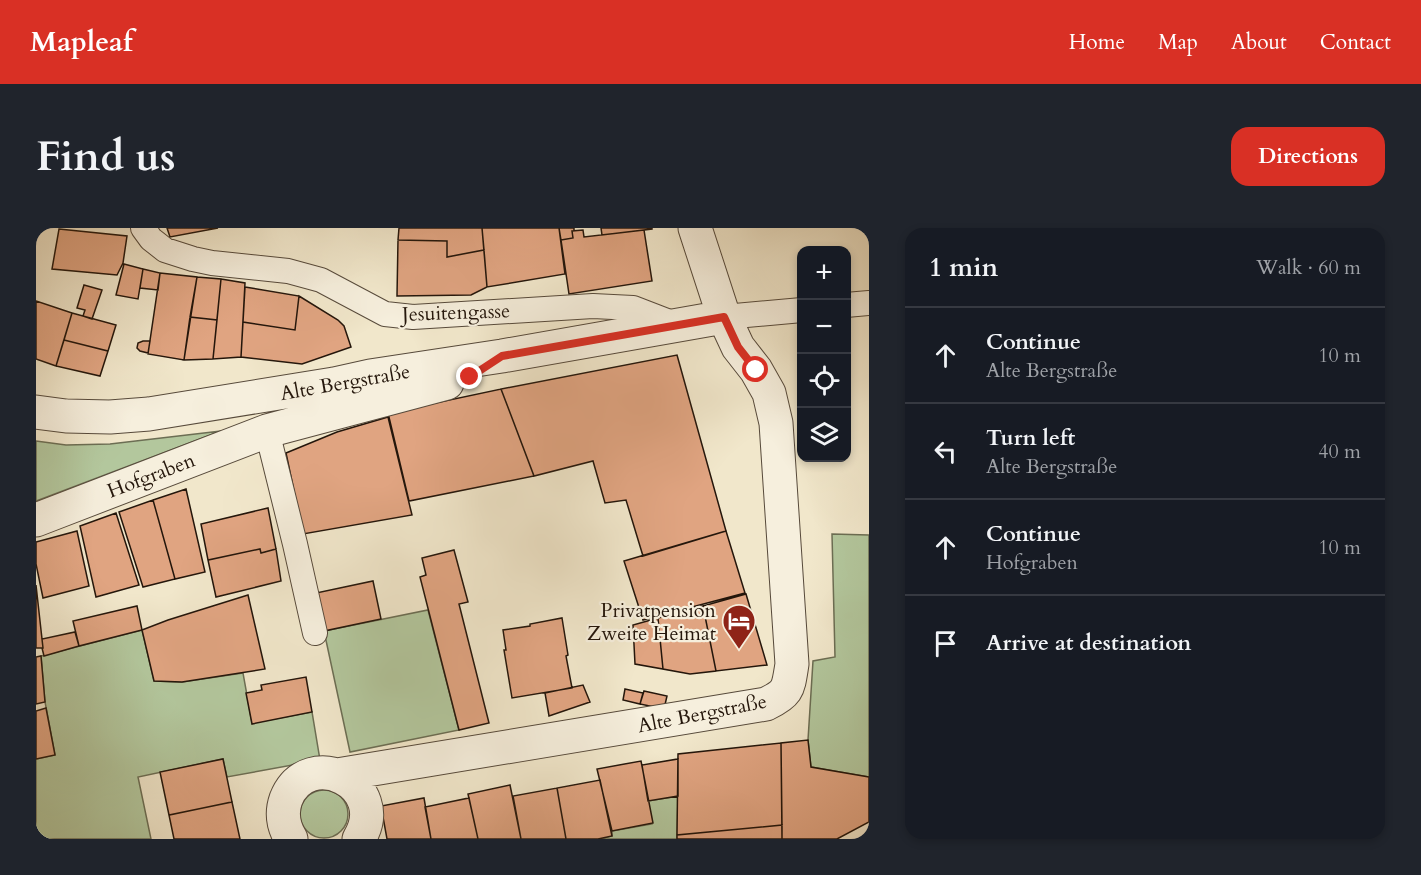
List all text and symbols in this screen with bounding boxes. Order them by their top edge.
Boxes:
text: Mapleaf [30,23,133,61]
text: Home [1069,28,1125,57]
text: Map [1158,28,1198,57]
text: About [1231,28,1287,57]
text: Contact [1320,28,1391,57]
button: Directions [1231,127,1385,186]
text: Find us [36,128,176,185]
map controls [797,246,851,462]
button: + [797,246,851,300]
text: 1 min [929,250,998,285]
text: Walk · 60 m [1256,254,1361,281]
street label: Jesuitengasse [398,297,511,328]
button: − [797,300,851,354]
text: Continue [986,327,1081,357]
icon: ahead [929,339,962,372]
text: 10 m [1318,342,1361,369]
button: locate [797,354,851,408]
route start [742,356,768,382]
text: Alte Bergstraße [986,357,1117,384]
street label: Alte Bergstraße [278,358,412,407]
route end [456,363,482,389]
button: layers [797,408,851,462]
text: Turn left [986,423,1075,453]
icon: left [929,435,962,468]
text: 40 m [1318,438,1361,465]
street label: Hofgraben [103,446,200,505]
text: Alte Bergstraße [986,453,1117,480]
text: Continue [986,519,1081,549]
icon: ahead [929,531,962,564]
text: 10 m [1318,534,1361,561]
text: Hofgraben [986,549,1078,576]
place label: Privatpension Zweite Heimat [587,597,717,647]
hotel icon: Privatpension Zweite Heimat [721,603,757,650]
icon: arrive [929,627,962,660]
text: Arrive at destination [986,628,1191,658]
street label: Alte Bergstraße [635,688,769,739]

